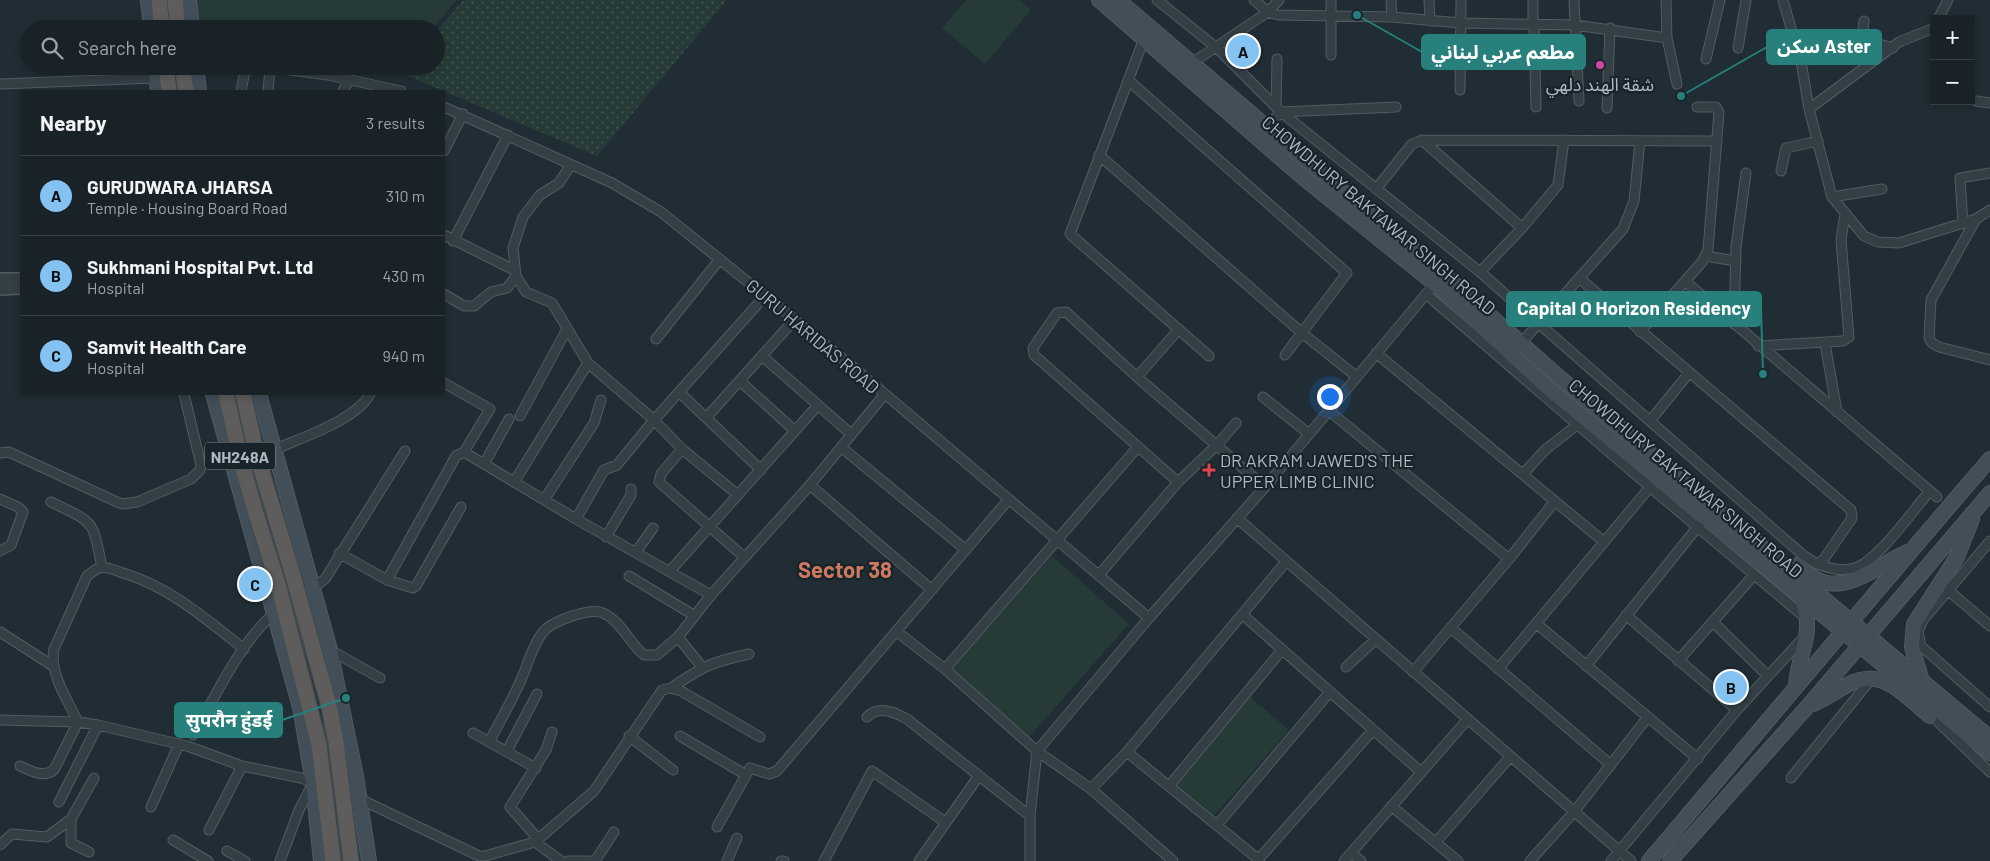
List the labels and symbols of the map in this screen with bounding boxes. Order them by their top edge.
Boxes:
callout: سكن Aster [1767,30,1881,64]
pin: A [1227,32,1259,70]
text: سكن Aster [1777,34,1872,57]
callout: مطعم عربي لبناني [1422,35,1585,69]
text: مطعم عربي لبناني [1431,40,1575,67]
marker: شقة الهند دلهي [1594,59,1606,71]
place label: شقة الهند دلهي [1546,73,1654,98]
street label: CHOWDHURY BAKTAWAR SINGH ROAD [1258,111,1500,319]
street label: GURU HARIDAS ROAD [742,274,884,398]
callout: Capital O Horizon Residency [1507,292,1761,326]
text: Capital O Horizon Residency [1517,296,1751,319]
street label: CHOWDHURY BAKTAWAR SINGH ROAD [1565,374,1807,582]
your location [1317,384,1343,410]
road number: NH248A [205,442,275,470]
place label: DR AKRAM JAWED'S THE UPPER LIMB CLINIC [1220,449,1414,492]
marker: DR AKRAM JAWED'S THE UPPER LIMB CLINIC [1202,463,1216,477]
district label: Sector 38 [798,556,892,582]
pin: C [239,565,271,603]
pin: B [1715,668,1747,706]
callout: सुपरौन हुंडई [175,703,282,737]
text: सुपरौन हुंडई [186,708,273,734]

